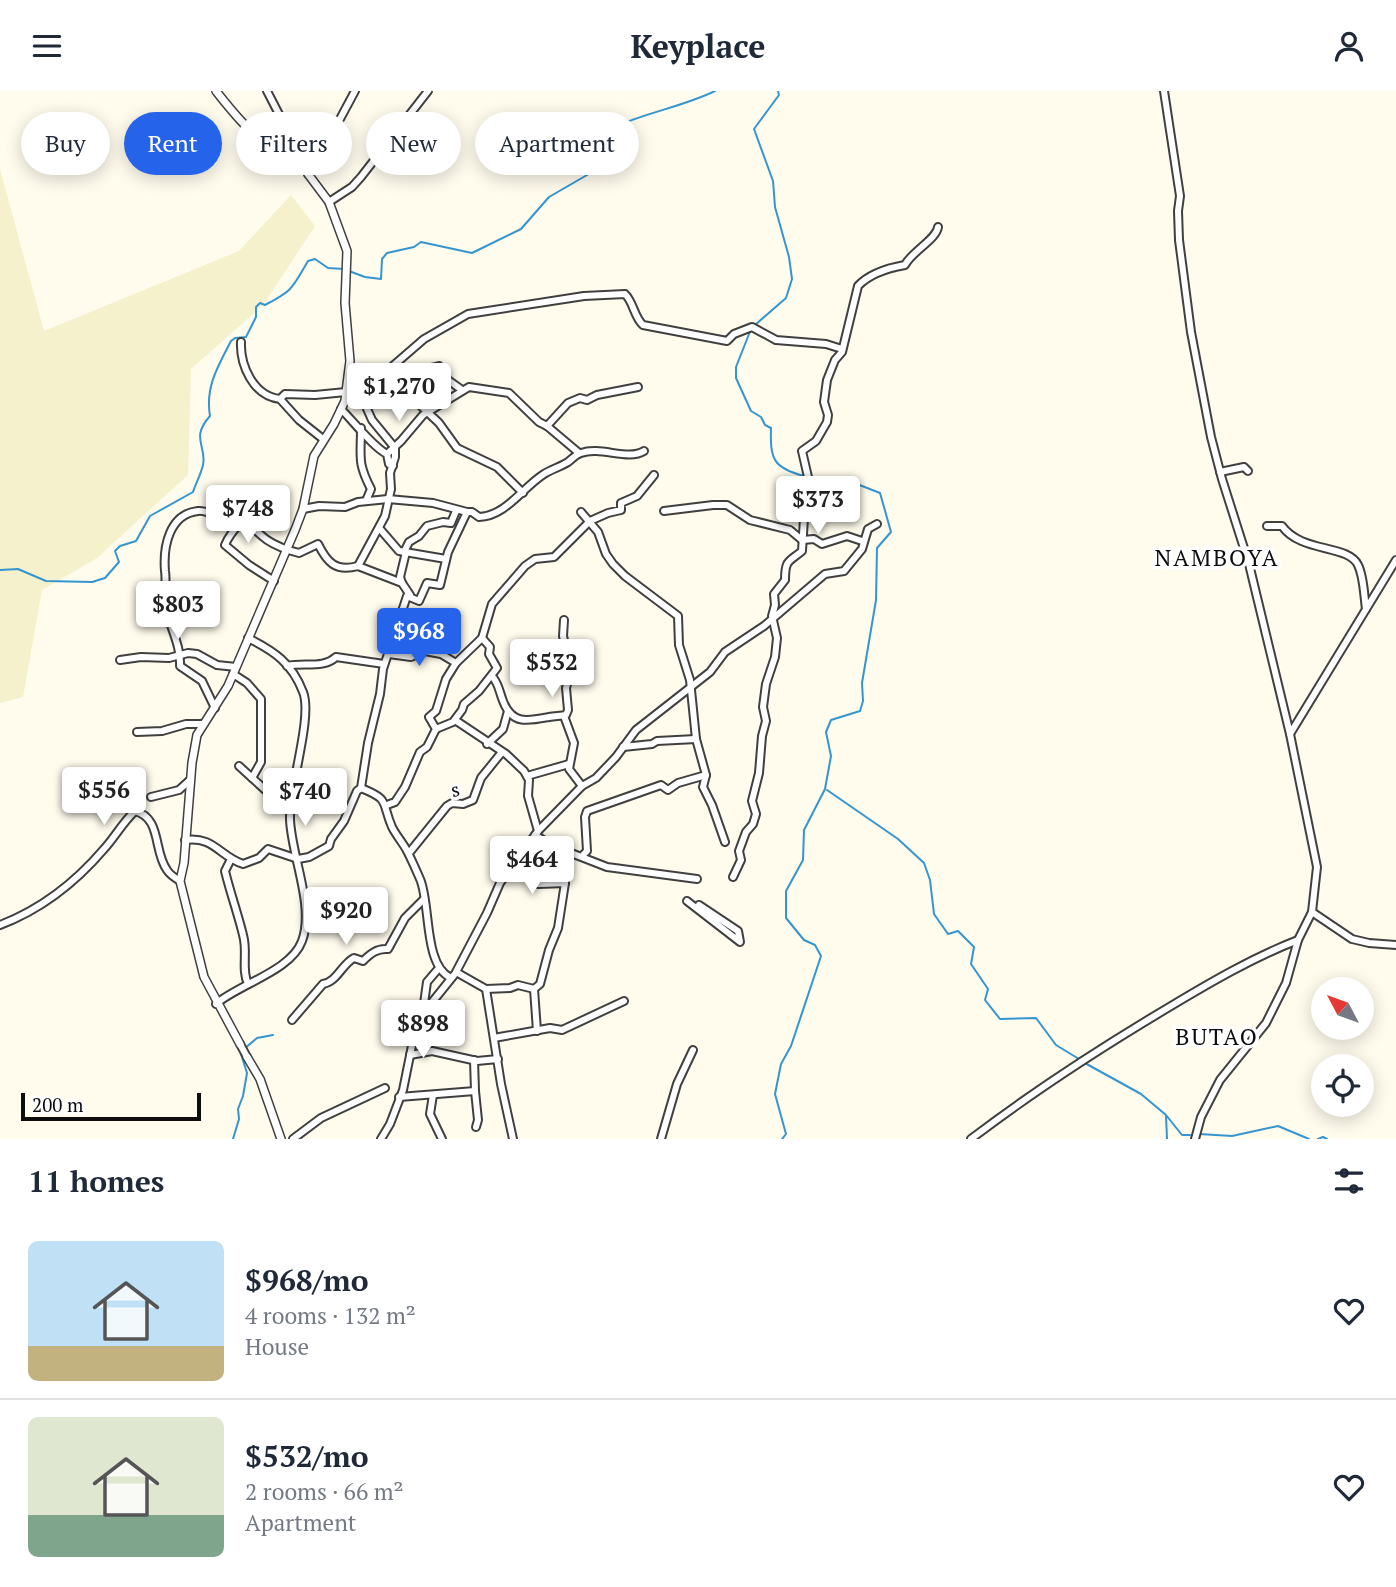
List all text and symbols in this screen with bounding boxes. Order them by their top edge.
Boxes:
text: Keyplace [631,25,765,67]
icon: menu [28,27,66,65]
icon: person [1330,27,1368,65]
chip: Buy [21,112,110,175]
chip: Rent [124,112,222,175]
chip: Filters [236,112,352,175]
chip: New [366,112,461,175]
chip: Apartment [475,112,639,175]
pin: $1,270 [342,363,456,423]
text: $1,270 [363,370,435,401]
pin: $373 [777,477,859,536]
text: $373 [792,483,844,514]
pin: $748 [207,485,289,545]
text: $748 [222,492,274,523]
district label: NAMBOYA [1154,542,1280,573]
pin: $803 [137,581,219,641]
text: $803 [152,588,204,619]
pin: $968 [378,609,460,668]
text: $968 [393,615,445,646]
pin: $532 [511,639,593,699]
text: $532 [526,646,578,677]
pin: $556 [63,767,145,827]
pin: $740 [264,769,346,828]
text: $556 [78,774,130,805]
text: $740 [279,775,331,806]
street label: s [448,776,462,802]
pin: $464 [491,837,573,896]
text: $464 [506,843,558,874]
pin: $920 [305,887,387,947]
text: $920 [320,894,372,925]
north arrow [1311,977,1374,1039]
map controls [1311,977,1374,1117]
pin: $898 [382,1000,464,1060]
text: $898 [397,1007,449,1038]
district label: BUTAO [1175,1021,1259,1052]
button: locate [1311,1054,1374,1117]
scale bar [21,1090,201,1122]
text: 200 m [32,1092,83,1117]
text: 11 homes [28,1161,164,1201]
icon: filters [1330,1162,1368,1200]
text: $968/mo [245,1260,369,1300]
icon: home [84,1269,168,1353]
icon: heart [1330,1292,1368,1330]
text: 4 rooms · 132 m² [245,1300,416,1331]
text: House [245,1331,309,1362]
text: $532/mo [245,1436,369,1476]
icon: home [84,1445,168,1529]
icon: heart [1330,1468,1368,1506]
text: 2 rooms · 66 m² [245,1476,404,1507]
text: Apartment [245,1507,356,1538]

